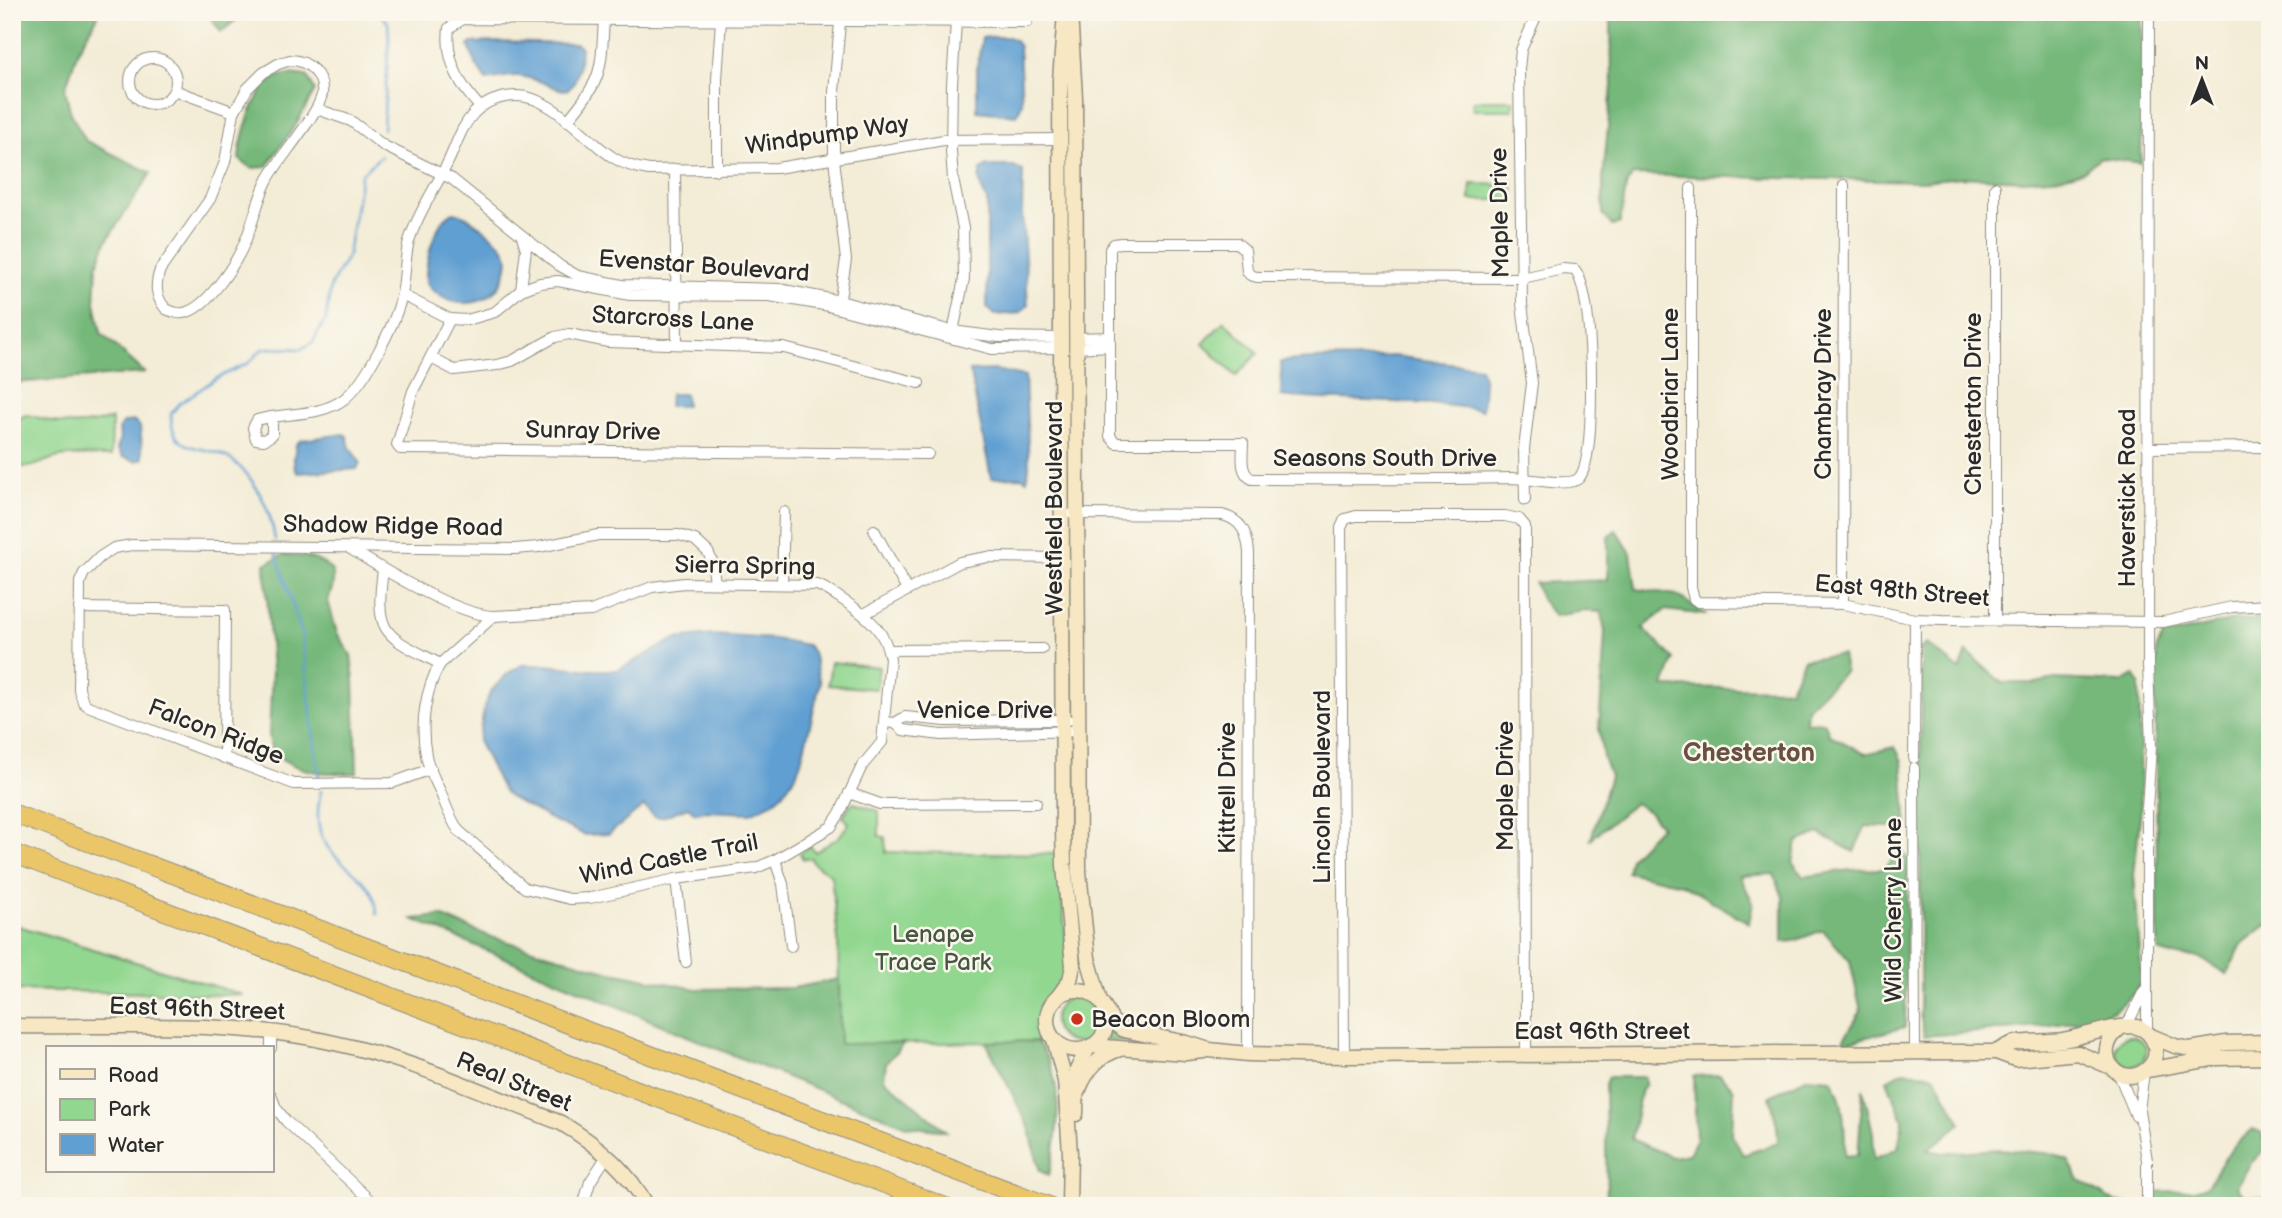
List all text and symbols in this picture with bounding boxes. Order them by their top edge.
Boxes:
north arrow [2166,46,2236,116]
text: N [2195,53,2209,76]
street label: Windpump Way [743,109,911,161]
street label: Maple Drive [1484,147,1516,279]
street label: Evenstar Boulevard [598,244,810,288]
street label: Starcross Lane [591,300,755,338]
street label: Woodbriar Lane [1656,308,1685,480]
street label: Chambray Drive [1809,308,1838,480]
street label: Chesterton Drive [1959,313,1988,495]
street label: Westfield Boulevard [1040,401,1069,615]
street label: Haverstick Road [2113,408,2142,588]
street label: Sunray Drive [525,415,661,447]
street label: Seasons South Drive [1273,444,1497,473]
street label: Shadow Ridge Road [283,510,503,542]
street label: Sierra Spring [674,550,816,582]
street label: East 98th Street [1813,569,1991,613]
street label: Lincoln Boulevard [1308,690,1337,884]
street label: Falcon Ridge [144,693,288,771]
street label: Venice Drive [917,696,1053,725]
street label: Maple Drive [1491,721,1520,851]
street label: Kittrell Drive [1213,722,1242,854]
district label: Chesterton [1683,738,1815,769]
street label: Wild Cherry Lane [1879,817,1908,1003]
street label: Wind Castle Trail [577,827,761,891]
park label: Lenape Trace Park [875,920,992,977]
street label: East 96th Street [108,991,286,1027]
place label: Beacon Bloom [1091,1005,1250,1034]
marker: Beacon Bloom [1069,1011,1085,1027]
street label: East 96th Street [1514,1017,1691,1046]
legend [46,1046,273,1172]
street label: Real Street [452,1046,577,1119]
text: Road [108,1063,159,1088]
text: Park [108,1097,151,1122]
text: Water [108,1133,164,1158]

